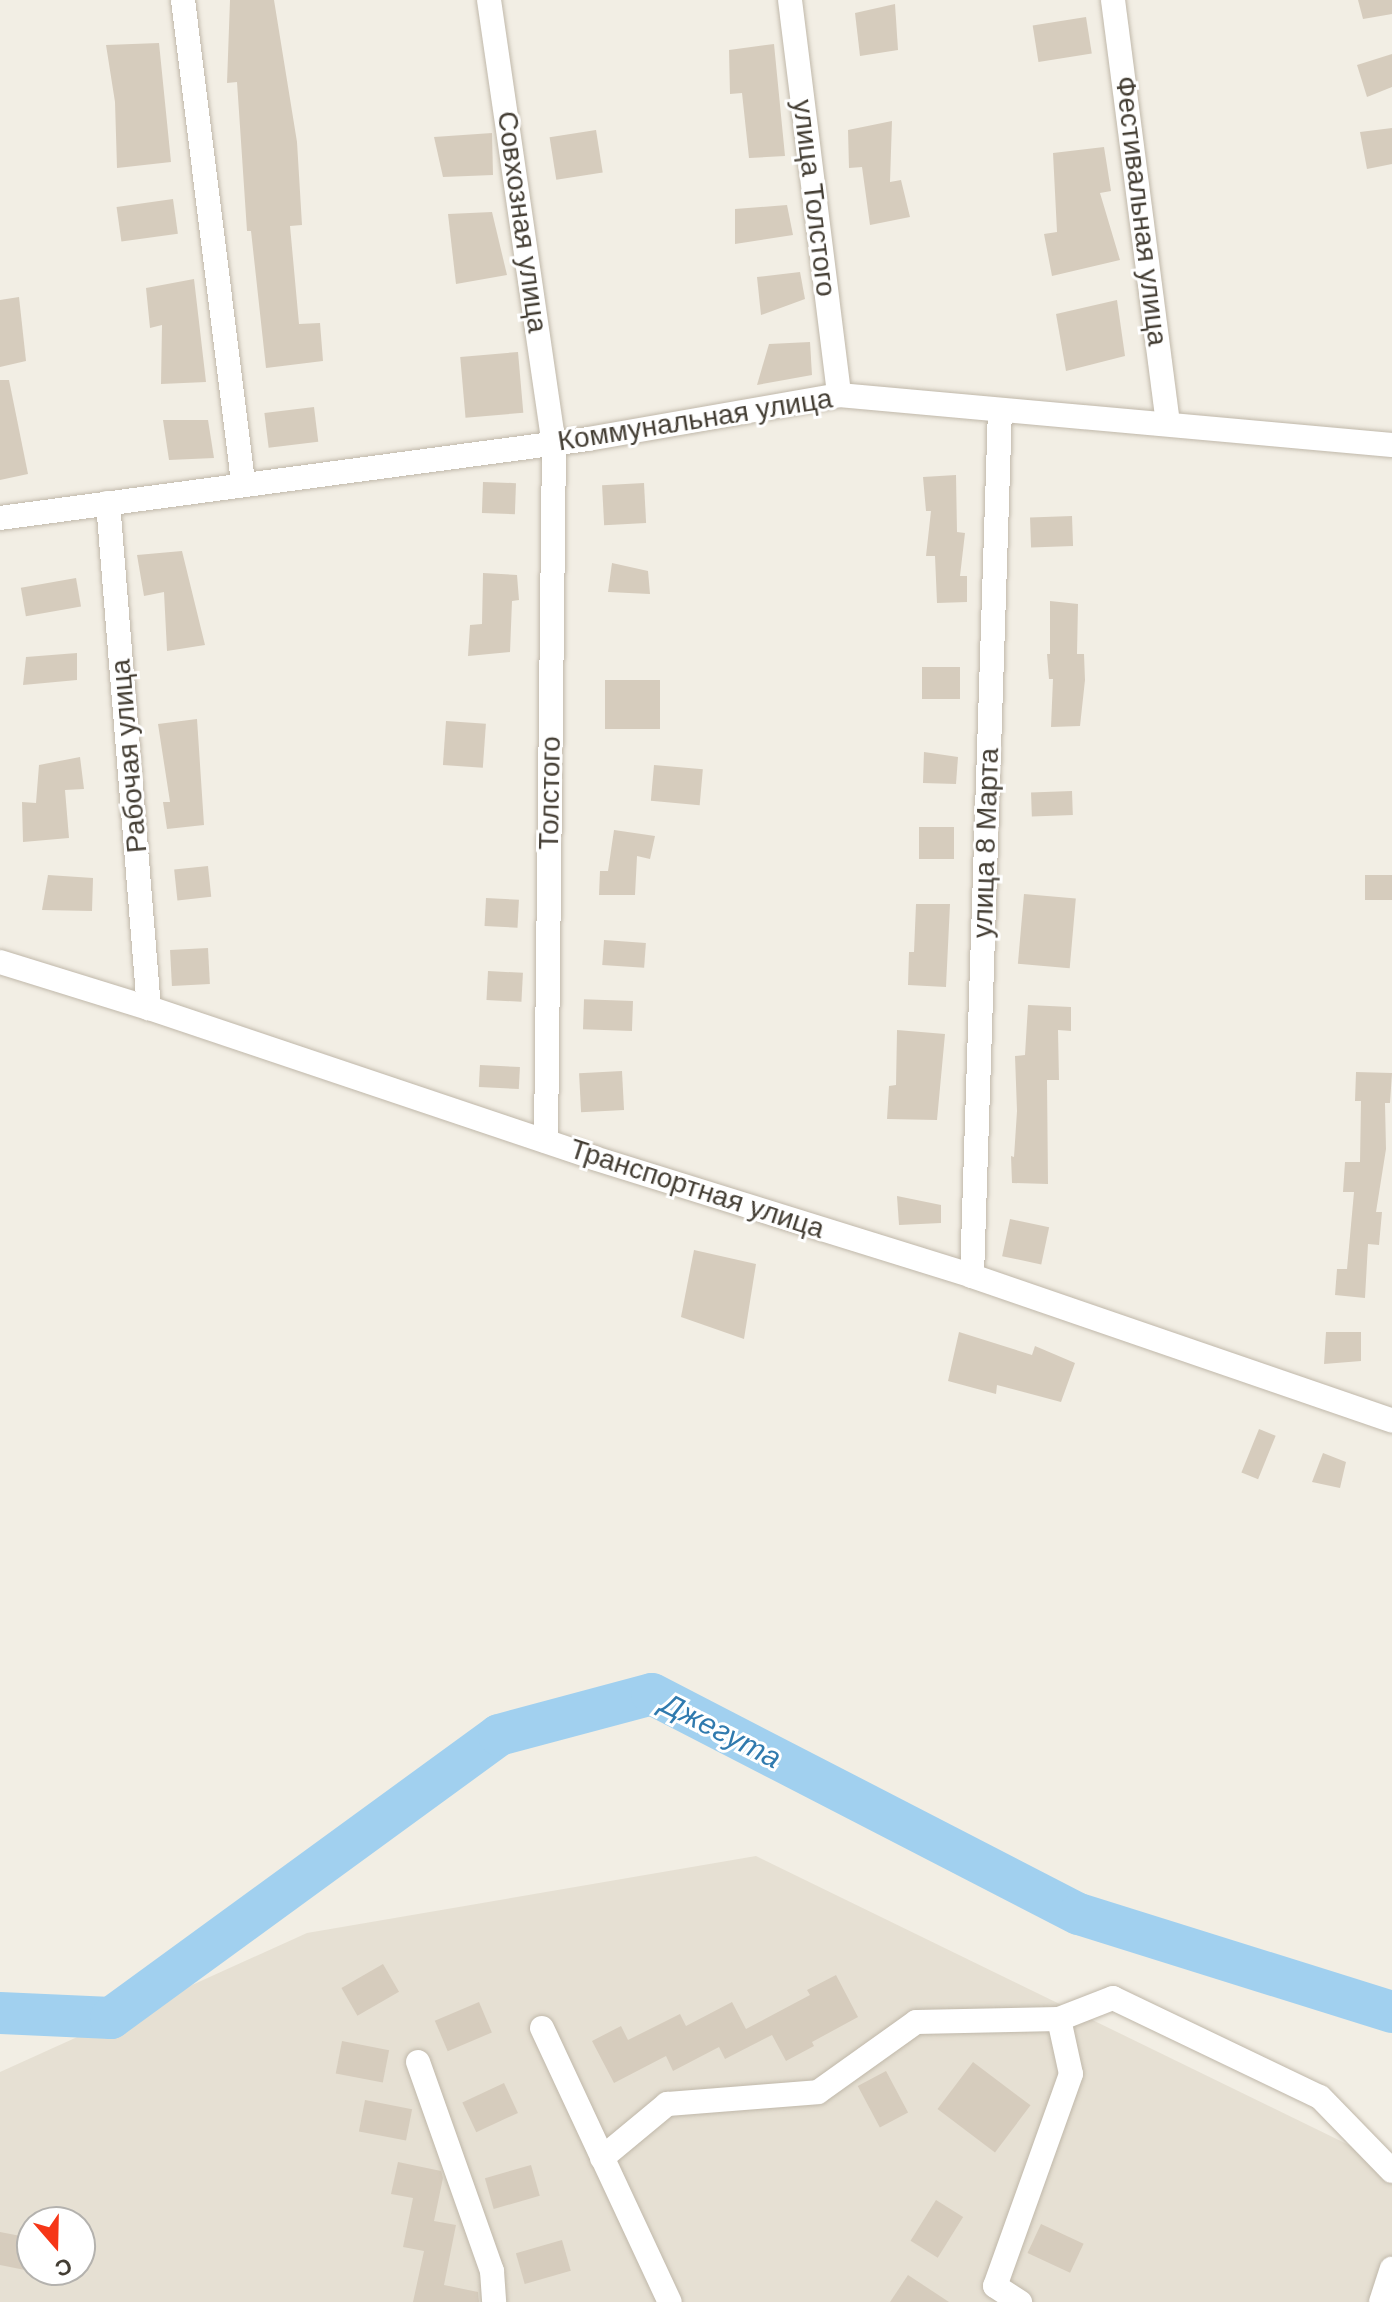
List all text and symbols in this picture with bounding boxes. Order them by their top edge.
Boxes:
street label: Фестивальная улица [1108,74,1174,348]
street label: улица Толстого [785,98,843,298]
street label: Совхозная улица [490,109,554,335]
street label: Коммунальная улица [555,382,835,458]
street label: Рабочая улица [104,658,154,854]
street label: Толстого [532,736,568,850]
street label: улица 8 Марта [966,747,1006,939]
street label: Транспортная улица [566,1132,828,1246]
water label: Джегута [655,1686,787,1776]
north arrow [16,2206,96,2286]
text: С [52,2253,75,2282]

